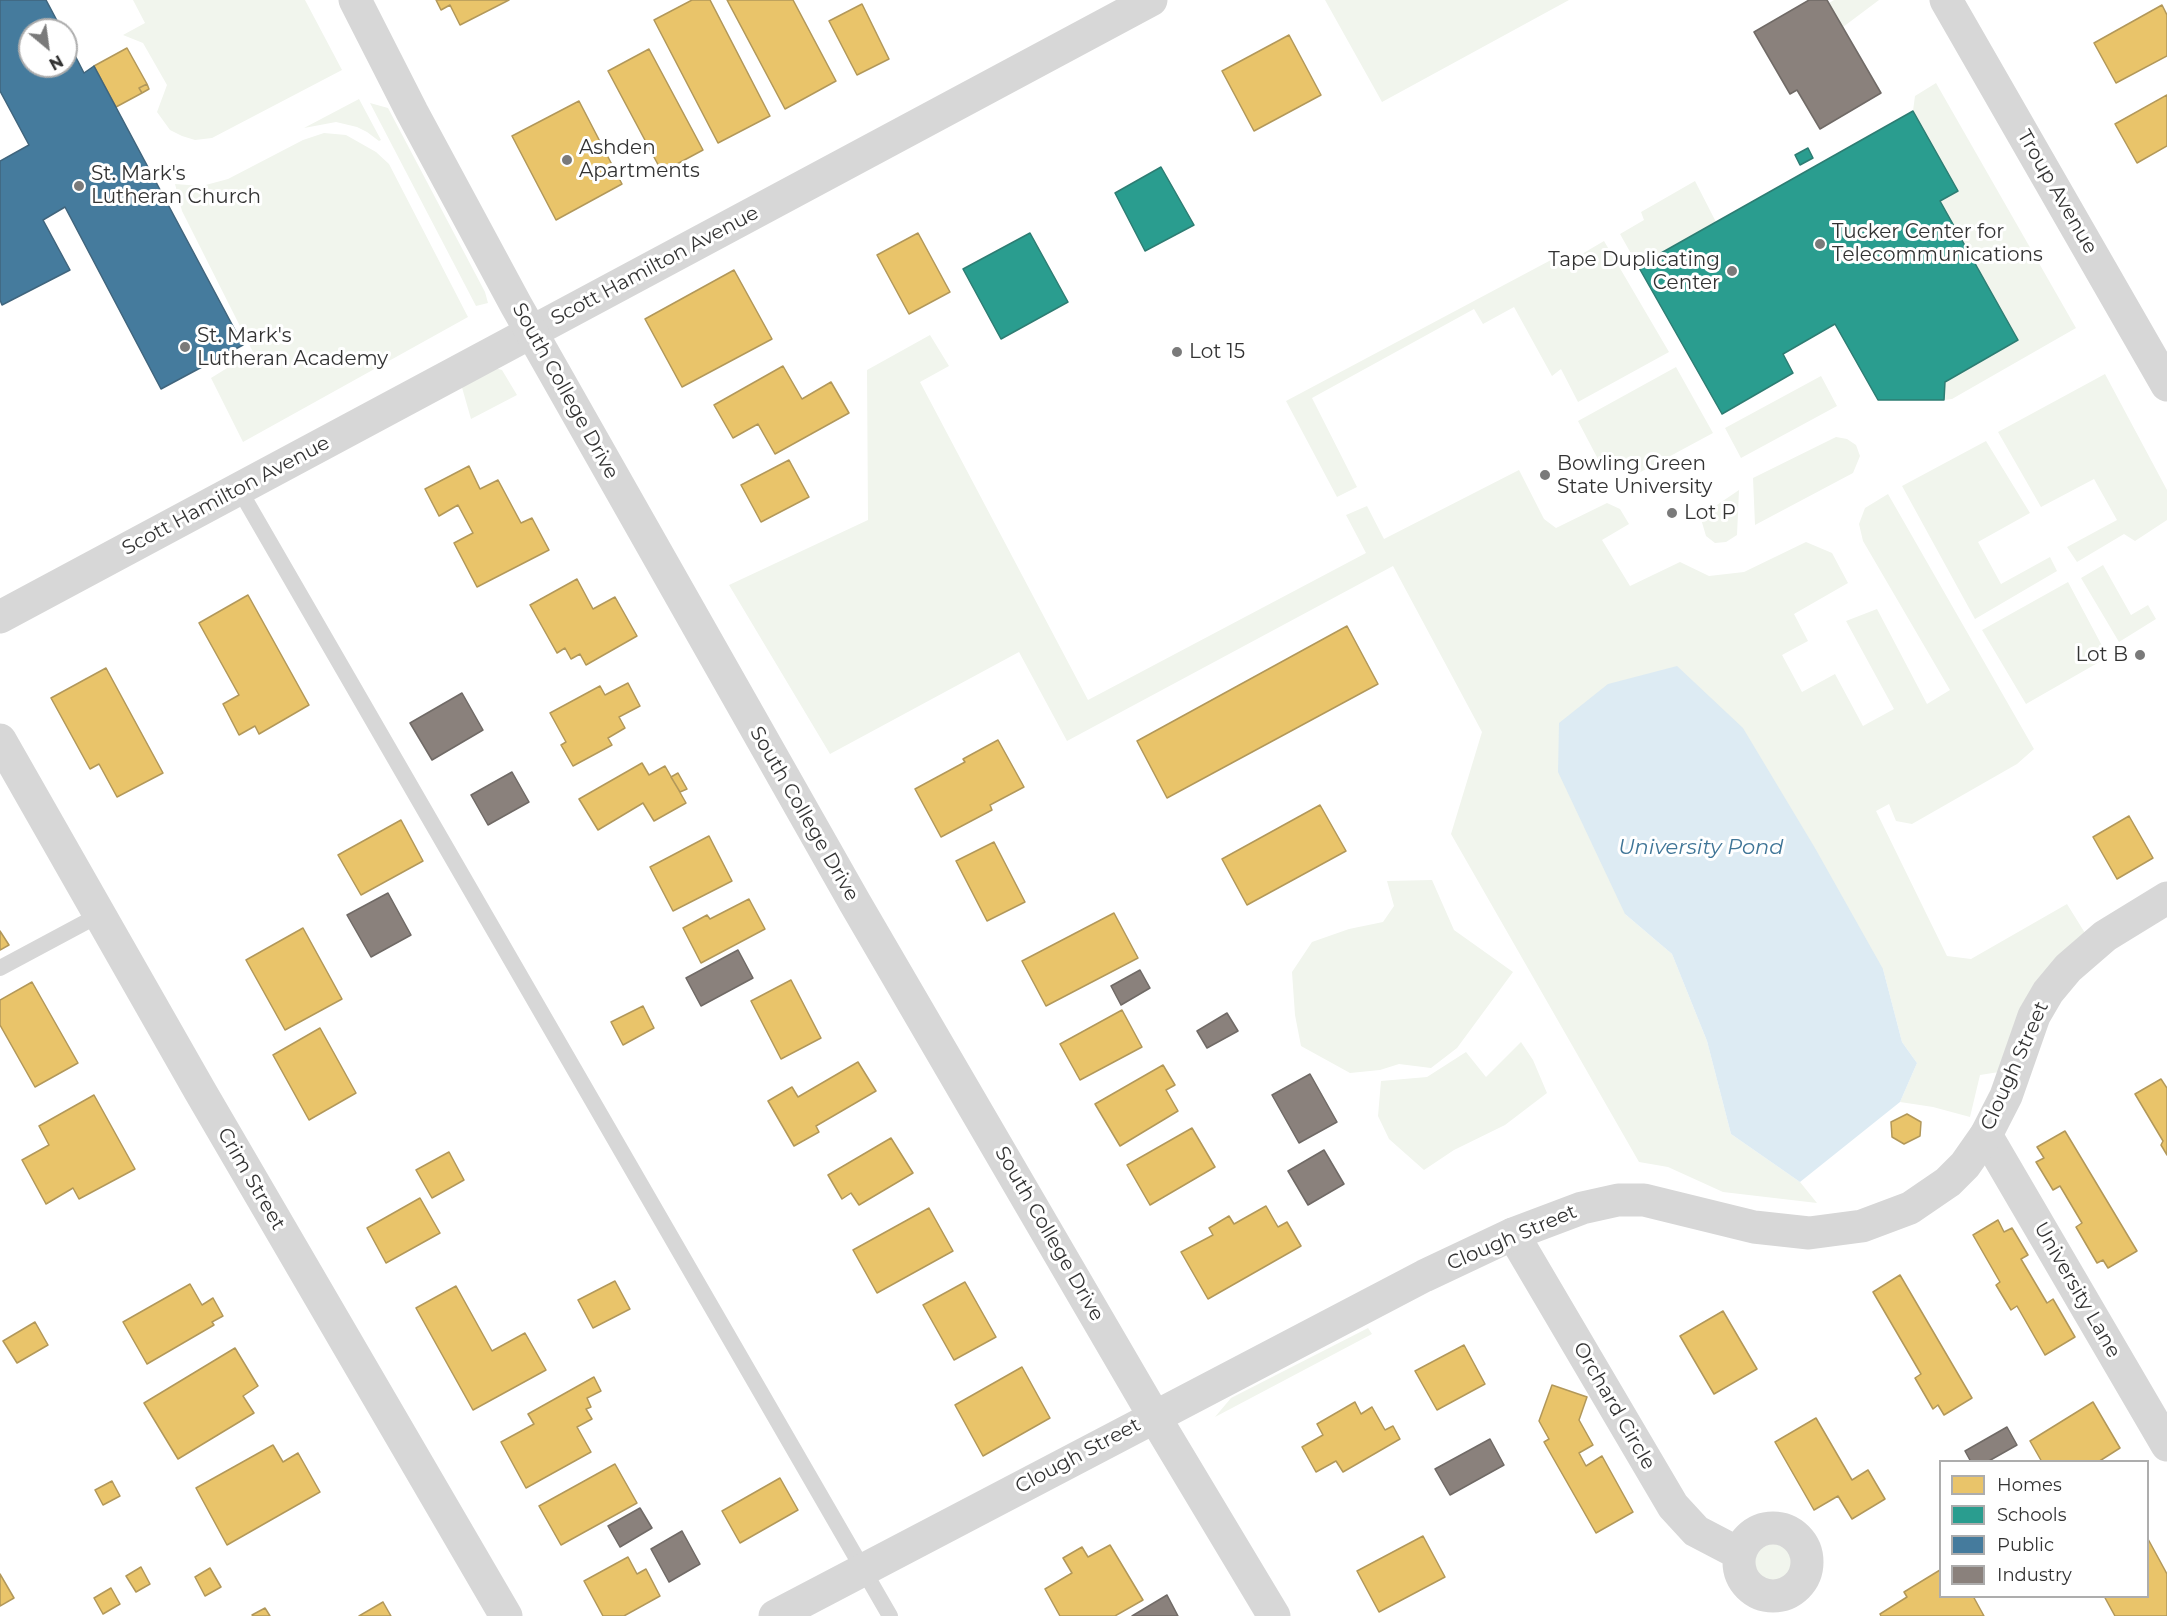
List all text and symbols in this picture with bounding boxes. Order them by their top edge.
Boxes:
north arrow [18,18,78,78]
text: N [46,51,66,74]
street label: Troup Avenue [2012,126,2102,258]
place label: Ashden Apartments [579,136,700,183]
marker: Ashden Apartments [560,153,574,167]
place label: St. Mark's Lutheran Church [91,162,261,209]
marker: St. Mark's Lutheran Church [72,179,86,193]
street label: Scott Hamilton Avenue [547,201,763,331]
place label: Tucker Center for Telecommunications [1832,220,2043,267]
marker: Tucker Center for Telecommunications [1813,237,1827,251]
place label: Tape Duplicating Center [1548,248,1720,295]
marker: Tape Duplicating Center [1725,264,1739,278]
street label: South College Drive [507,299,623,483]
place label: St. Mark's Lutheran Academy [197,324,388,371]
marker: St. Mark's Lutheran Academy [178,340,192,354]
place label: Lot 15 [1189,340,1245,364]
marker: Lot 15 [1170,345,1184,359]
street label: Scott Hamilton Avenue [118,431,334,561]
place label: Bowling Green State University [1557,452,1712,499]
marker: Bowling Green State University [1538,468,1552,482]
place label: Lot P [1684,501,1736,525]
marker: Lot P [1665,506,1679,520]
place label: Lot B [2075,643,2128,667]
marker: Lot B [2133,648,2147,662]
street label: South College Drive [744,722,864,906]
water label: University Pond [1618,835,1784,861]
street label: Clough Street [1976,998,2054,1134]
street label: Crim Street [212,1123,290,1235]
street label: South College Drive [989,1142,1109,1326]
street label: Clough Street [1444,1200,1580,1276]
street label: University Lane [2028,1218,2126,1362]
street label: Orchard Circle [1568,1338,1660,1474]
street label: Clough Street [1011,1413,1145,1499]
legend [1939,1460,2149,1598]
text: Homes [1997,1474,2062,1496]
text: Schools [1997,1504,2066,1526]
text: Public [1997,1534,2054,1556]
text: Industry [1997,1564,2072,1586]

